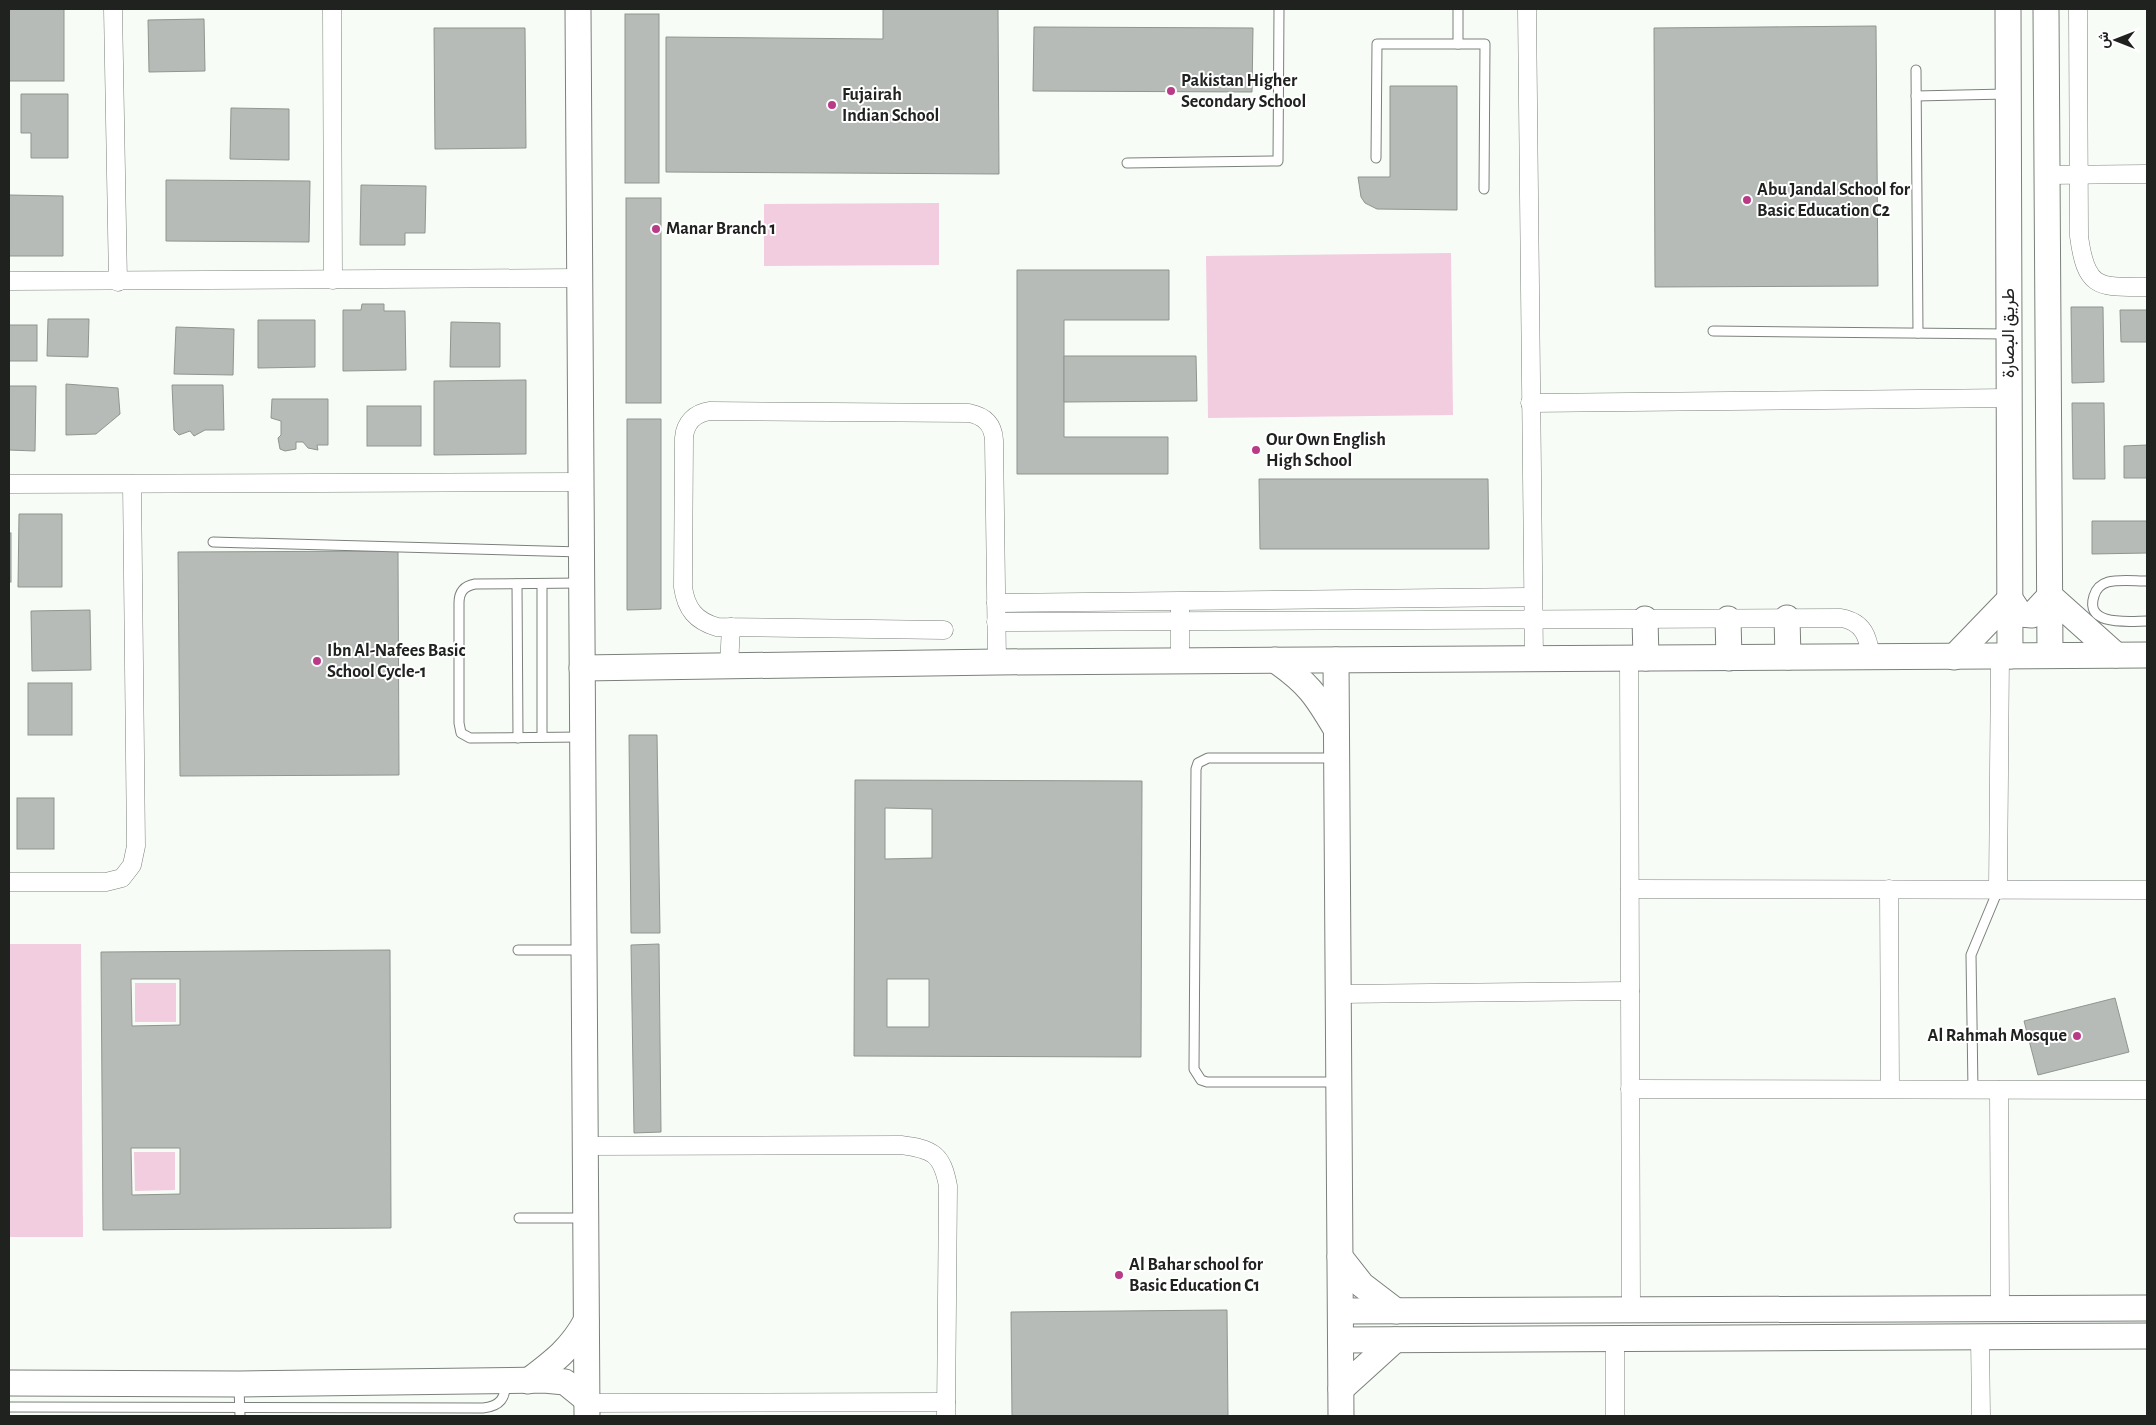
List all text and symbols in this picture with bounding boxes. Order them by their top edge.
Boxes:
north arrow [2091,15,2141,65]
text: ش [2097,31,2112,48]
place label: Pakistan Higher Secondary School [1181,72,1306,111]
marker: Pakistan Higher Secondary School [1165,85,1177,97]
place label: Fujairah Indian School [842,86,939,125]
marker: Fujairah Indian School [826,99,838,111]
place label: Abu Jandal School for Basic Education C2 [1757,181,1911,220]
marker: Abu Jandal School for Basic Education C2 [1741,194,1753,206]
place label: Manar Branch 1 [666,220,776,238]
marker: Manar Branch 1 [650,223,662,235]
street label: طريق البصارة [2000,288,2019,378]
place label: Our Own English High School [1266,431,1386,470]
marker: Our Own English High School [1250,444,1262,456]
place label: Ibn Al-Nafees Basic School Cycle-1 [327,642,466,681]
marker: Ibn Al-Nafees Basic School Cycle-1 [311,655,323,667]
place label: Al Rahmah Mosque [1927,1027,2067,1045]
marker: Al Rahmah Mosque [2071,1030,2083,1042]
place label: Al Bahar school for Basic Education C1 [1129,1256,1264,1295]
marker: Al Bahar school for Basic Education C1 [1113,1269,1125,1281]

